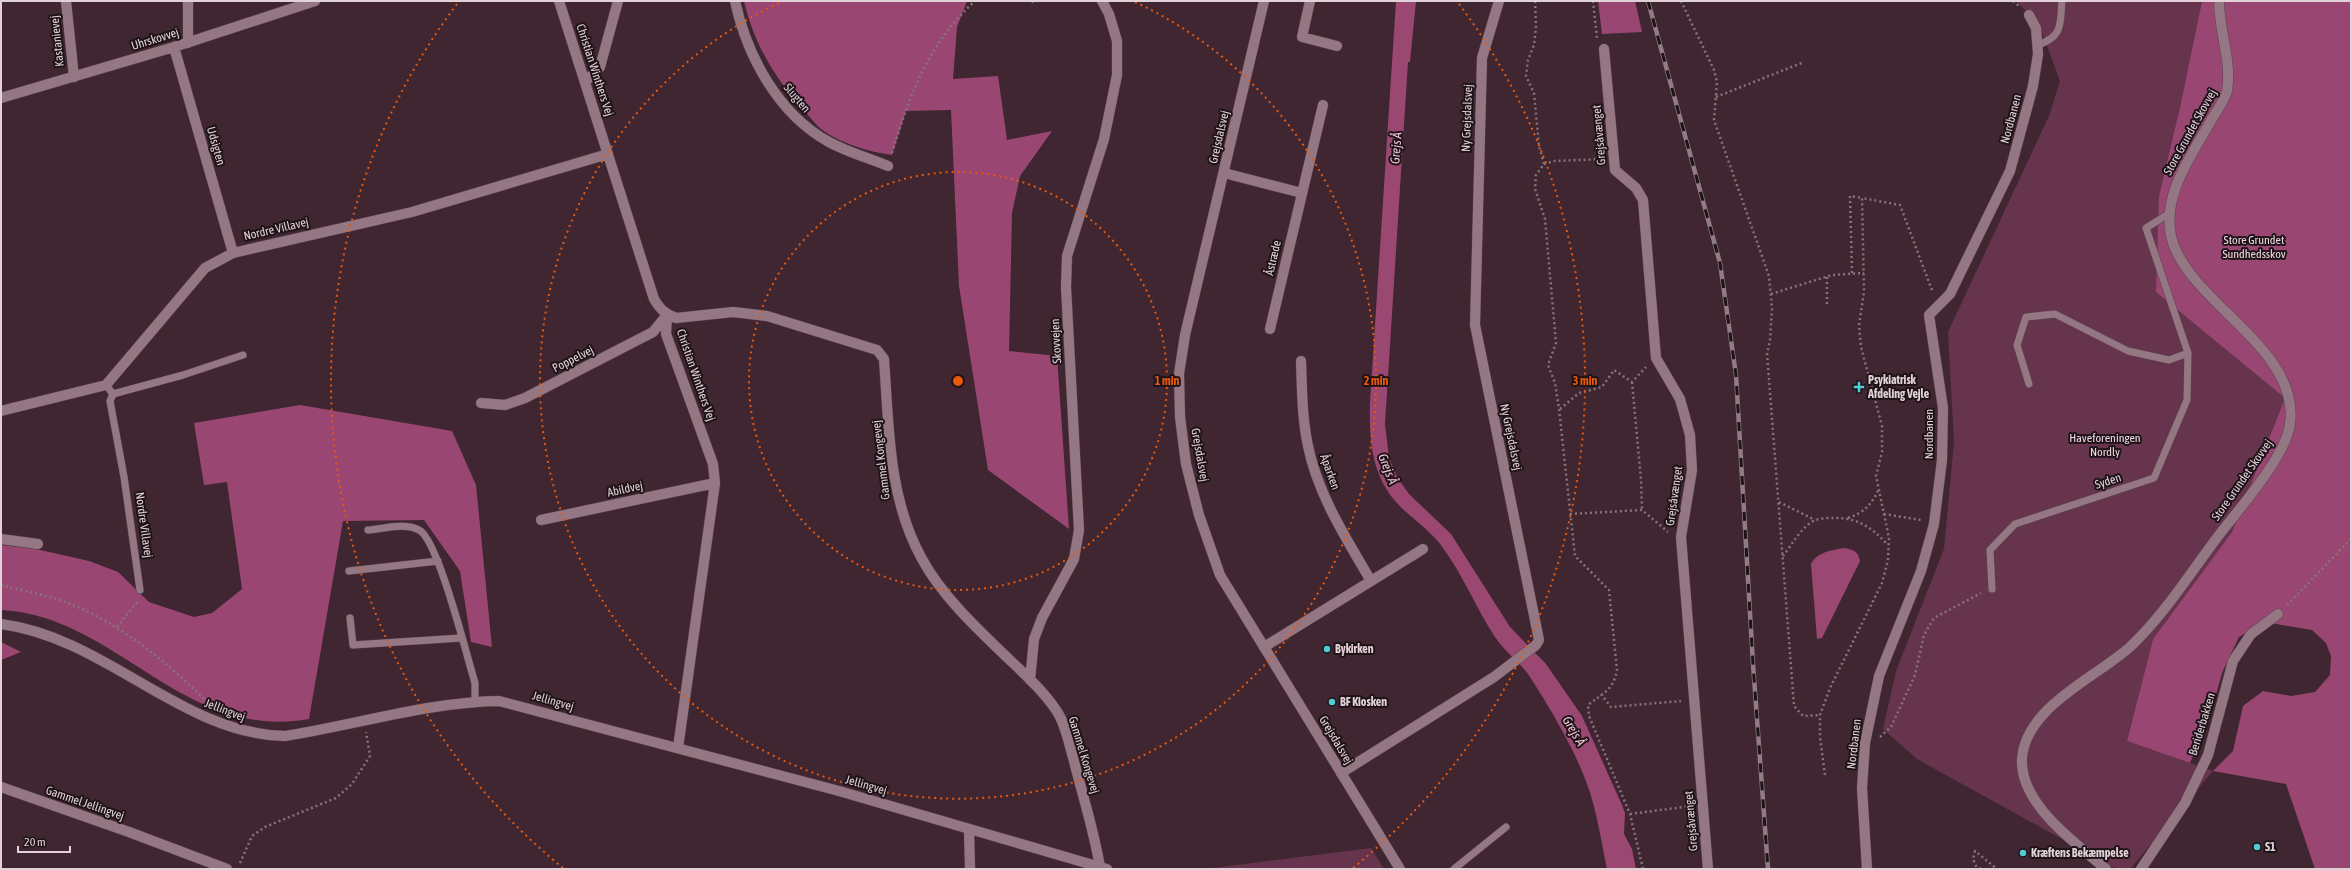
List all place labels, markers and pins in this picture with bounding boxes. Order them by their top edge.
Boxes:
place label: Psykiatrisk Afdeling Vejle [1867,373,1930,401]
centre of rings [951,374,965,388]
marker: Psykiatrisk Afdeling Vejle [1853,381,1865,393]
place label: Bykirken [1335,642,1374,656]
marker: Bykirken [1322,644,1332,654]
place label: BF Kiosken [1340,695,1387,709]
marker: BF Kiosken [1327,697,1337,707]
place label: S1 [2265,840,2276,854]
marker: S1 [2252,842,2262,852]
place label: Kræftens Bekæmpelse [2031,846,2129,860]
marker: Kræftens Bekæmpelse [2018,848,2028,858]

